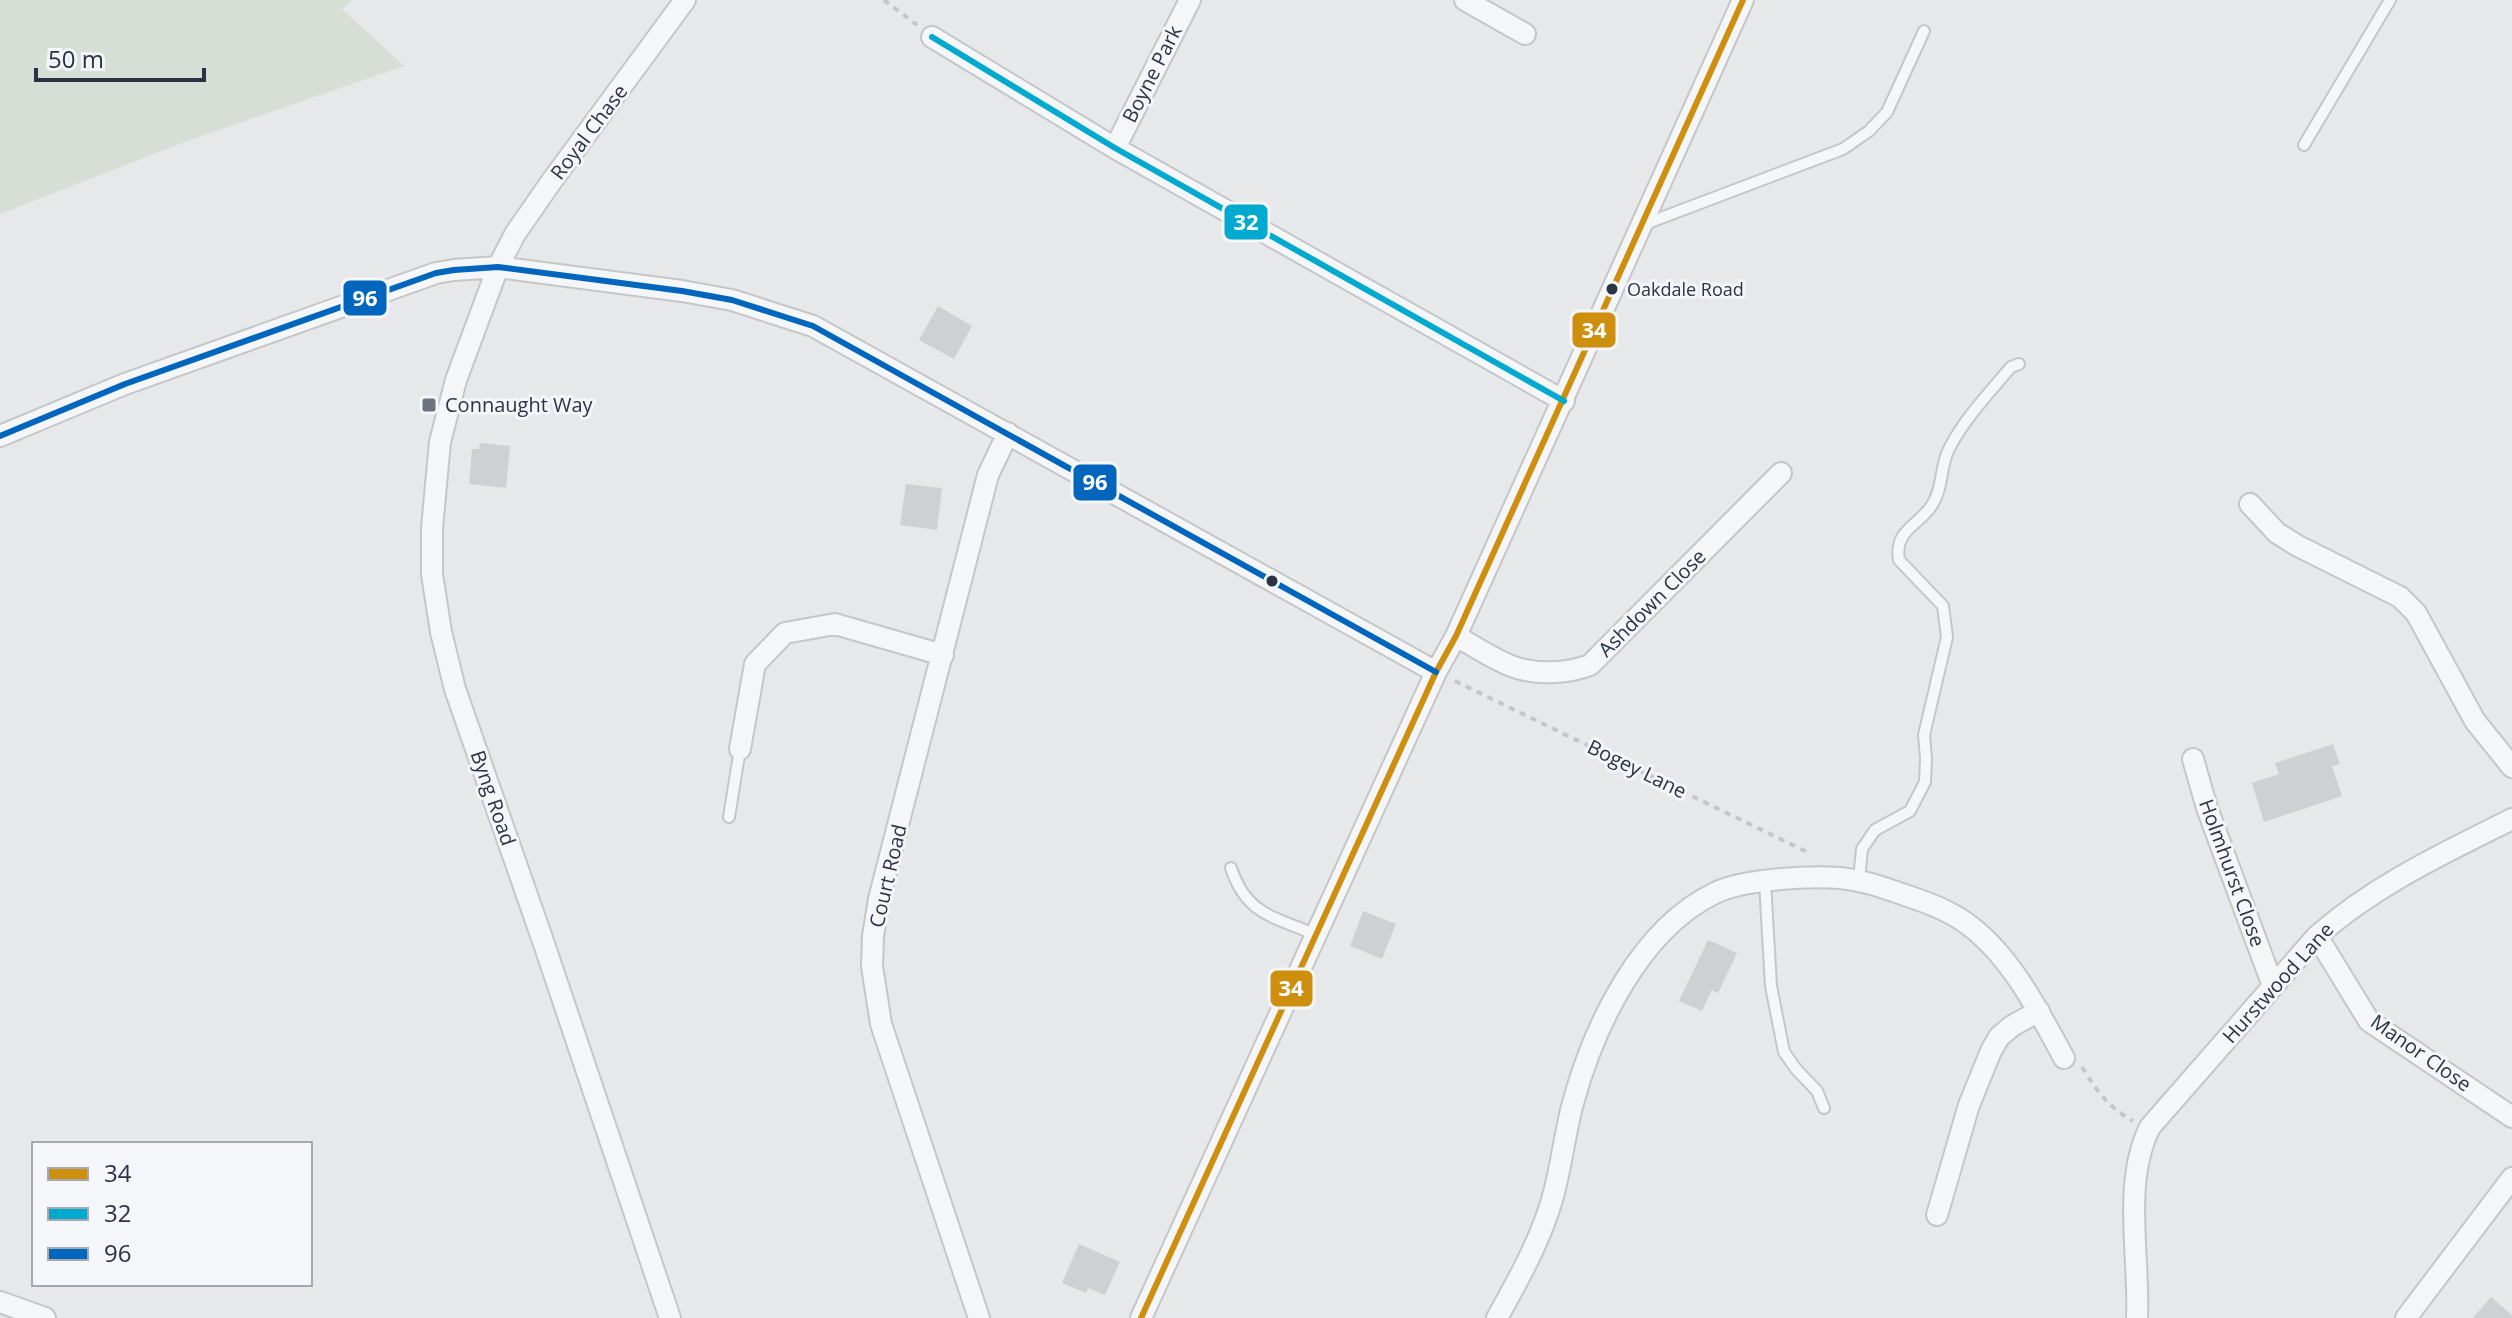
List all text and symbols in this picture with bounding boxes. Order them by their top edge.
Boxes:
street label: Boyne Park [1116,20,1188,127]
scale bar [36,32,204,82]
text: 50 m [48,42,104,75]
street label: Royal Chase [544,79,633,185]
line badge: 32 [1223,203,1269,241]
text: 32 [1233,206,1259,236]
place label: Oakdale Road [1627,277,1744,301]
line badge: 96 [342,279,388,317]
marker: Oakdale Road [1604,281,1620,297]
text: 96 [352,282,378,312]
line badge: 34 [1571,311,1617,349]
text: 34 [1581,314,1607,344]
place label: Connaught Way [445,391,594,418]
marker: Connaught Way [420,396,438,414]
line badge: 96 [1072,463,1118,502]
text: 96 [1082,466,1108,496]
street label: Ashdown Close [1592,543,1711,662]
unlabelled marker [1264,573,1280,589]
street label: Bogey Lane [1583,733,1691,804]
street label: Byng Road [465,747,522,849]
street label: Holmhurst Close [2193,795,2272,950]
street label: Court Road [863,822,912,930]
street label: Hurstwood Lane [2216,916,2339,1049]
line badge: 34 [1269,969,1314,1008]
text: 34 [1278,972,1304,1002]
street label: Manor Close [2366,1008,2477,1097]
legend [32,1142,312,1286]
text: 34 [104,1156,132,1189]
text: 32 [104,1196,131,1229]
text: 96 [104,1236,131,1269]

